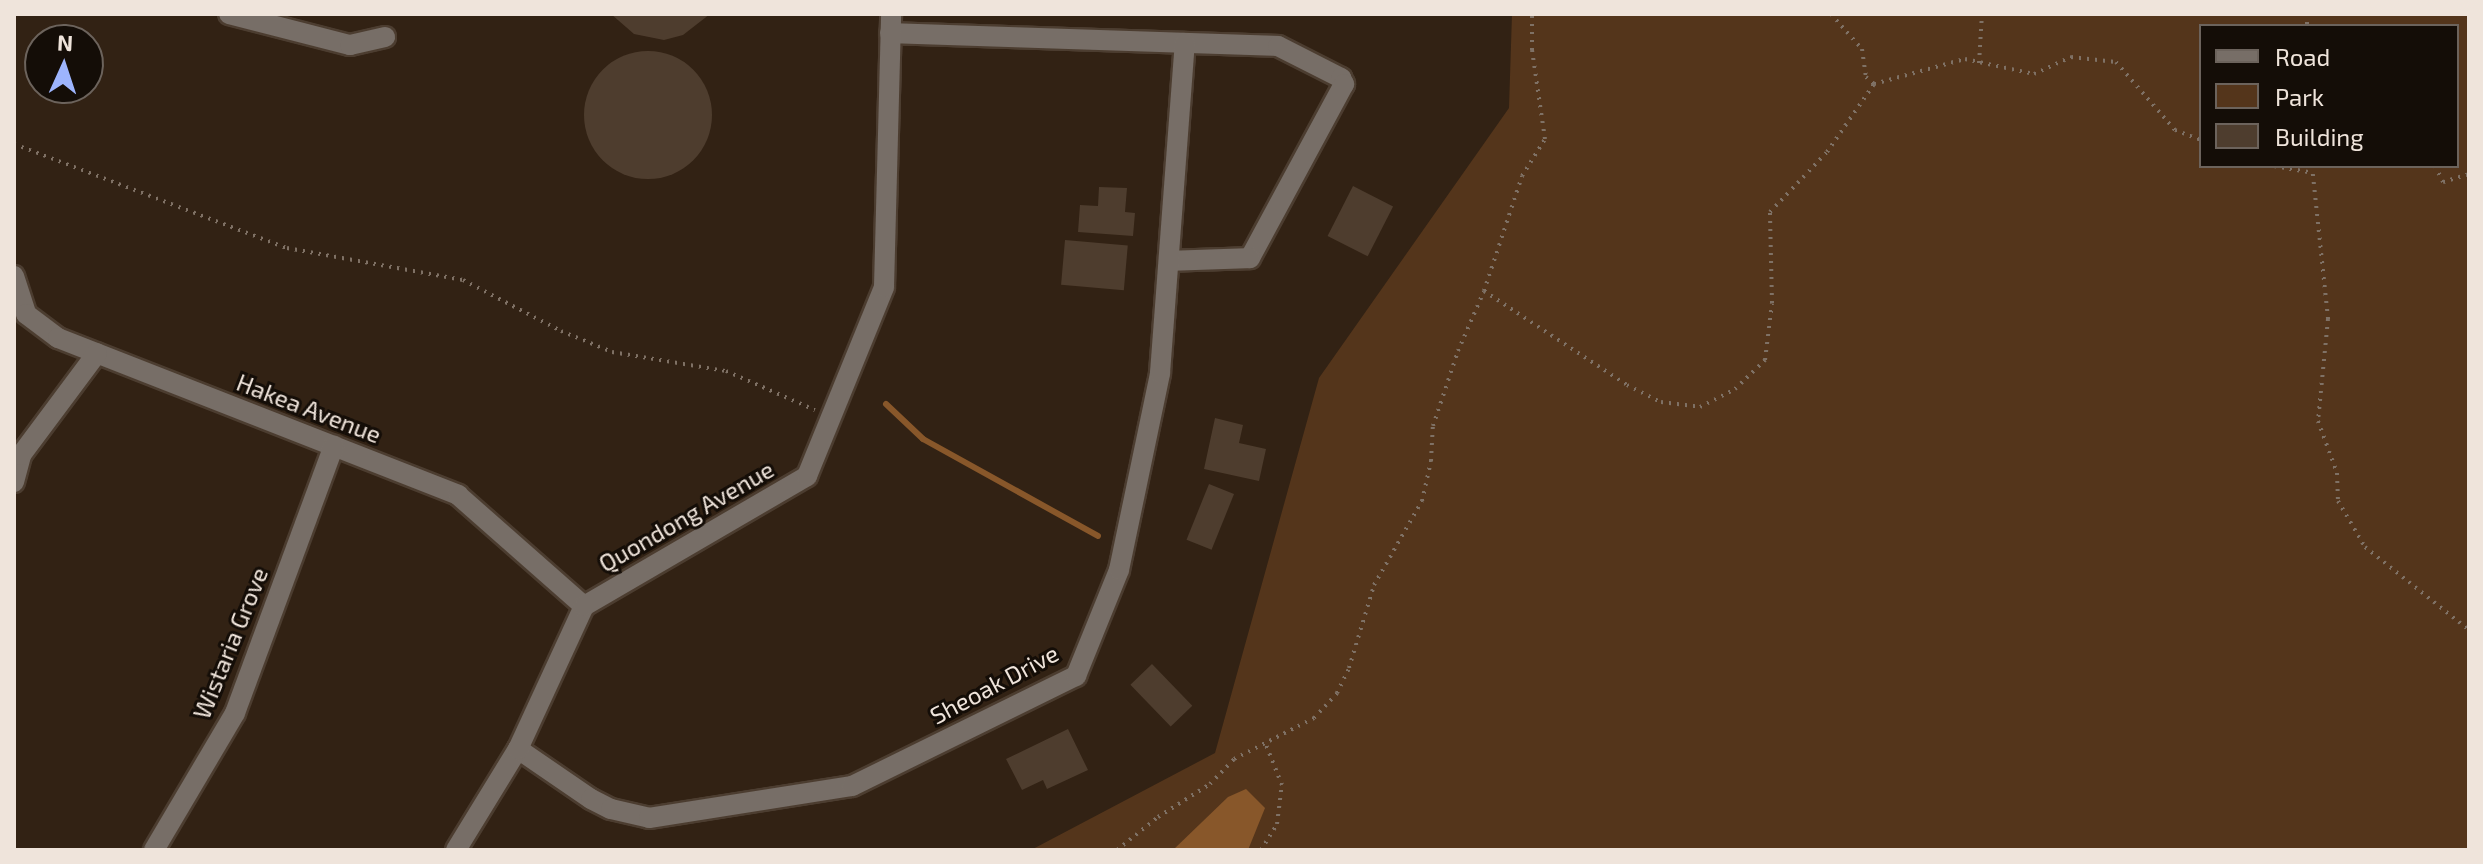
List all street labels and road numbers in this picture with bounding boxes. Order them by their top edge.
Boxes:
street label: Hakea Avenue [232,367,386,449]
street label: Quondong Avenue [593,454,779,578]
street label: Wistaria Grove [187,563,273,723]
street label: Sheoak Drive [925,638,1063,730]

